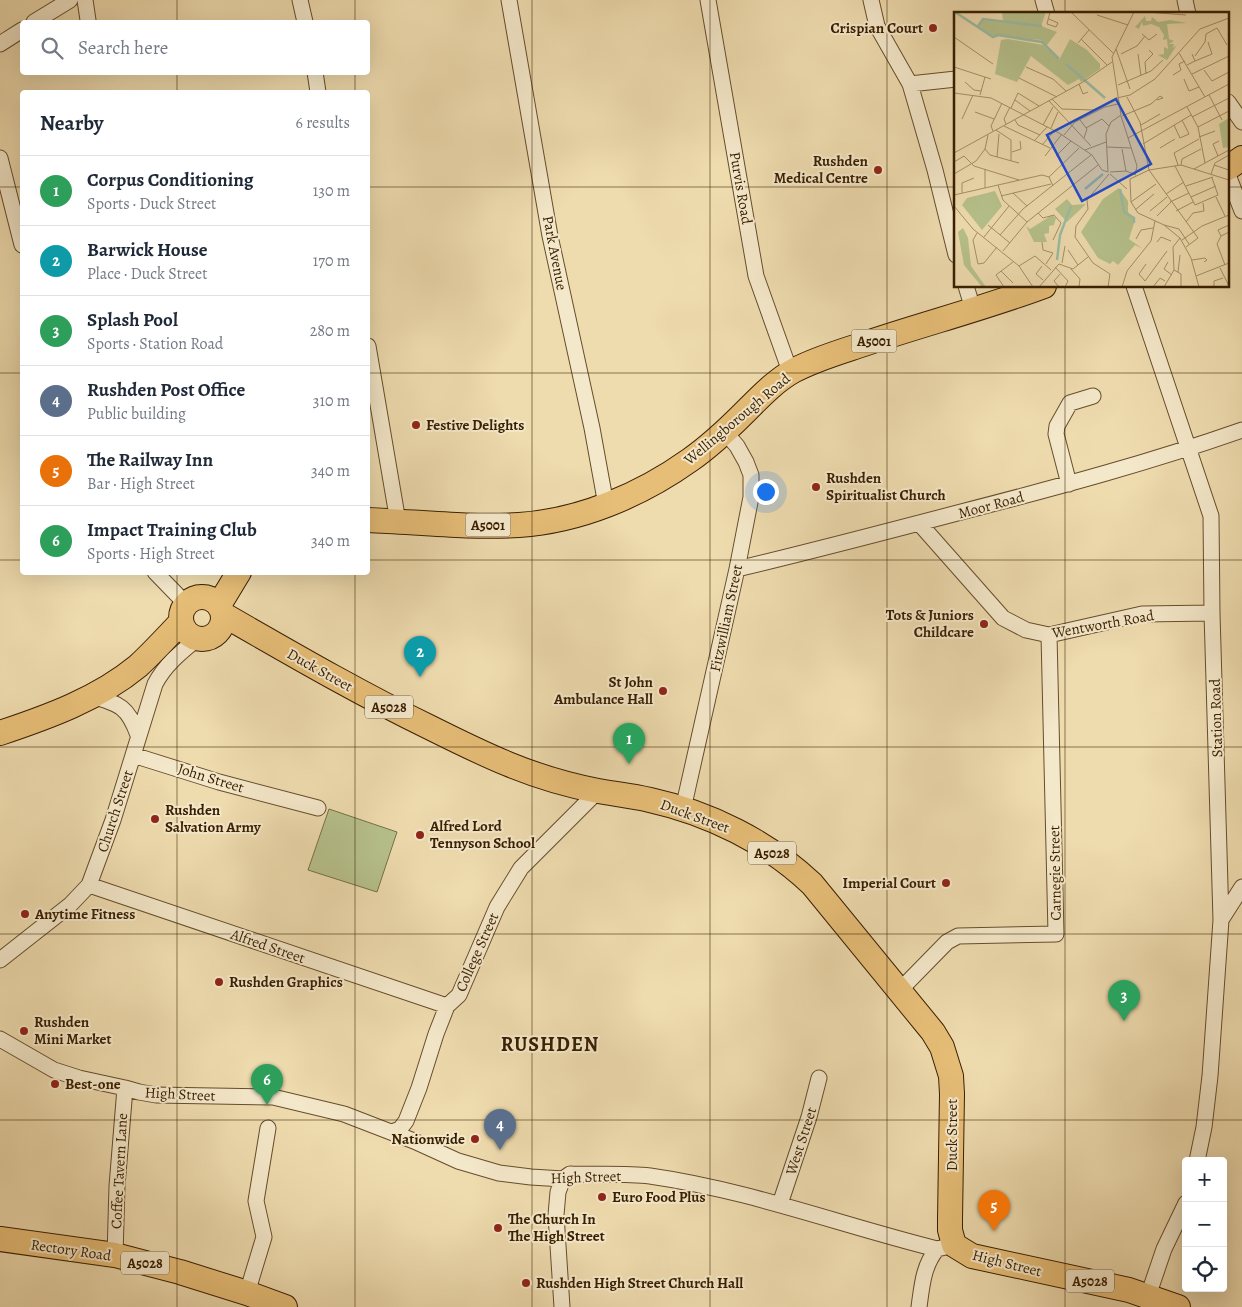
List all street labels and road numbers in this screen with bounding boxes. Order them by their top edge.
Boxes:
street label: Purvis Road [725,150,757,227]
street label: Park Avenue [538,214,572,292]
road number: A5001 [852,330,896,352]
street label: Wellingborough Road [679,368,795,470]
street label: Moor Road [956,486,1027,523]
road number: A5001 [466,514,510,536]
street label: Fitzwilliam Street [705,563,747,673]
street label: Wentworth Road [1049,605,1157,643]
street label: Duck Street [284,644,357,696]
street label: Station Road [1205,677,1227,758]
road number: A5028 [365,696,413,719]
street label: John Street [176,759,246,797]
street label: Church Street [92,767,138,855]
street label: Duck Street [658,794,732,838]
street label: Carnegie Street [1044,825,1066,921]
road number: A5028 [748,841,796,864]
street label: College Street [451,909,503,995]
street label: Alfred Street [227,924,308,968]
street label: High Street [144,1082,216,1106]
street label: Duck Street [942,1099,962,1171]
street label: West Street [780,1104,821,1179]
street label: Coffee Tavern Lane [106,1112,132,1229]
street label: High Street [550,1166,622,1188]
street label: Rectory Road [29,1234,113,1266]
street label: High Street [970,1245,1044,1281]
road number: A5028 [121,1252,169,1274]
road number: A5028 [1066,1270,1114,1292]

